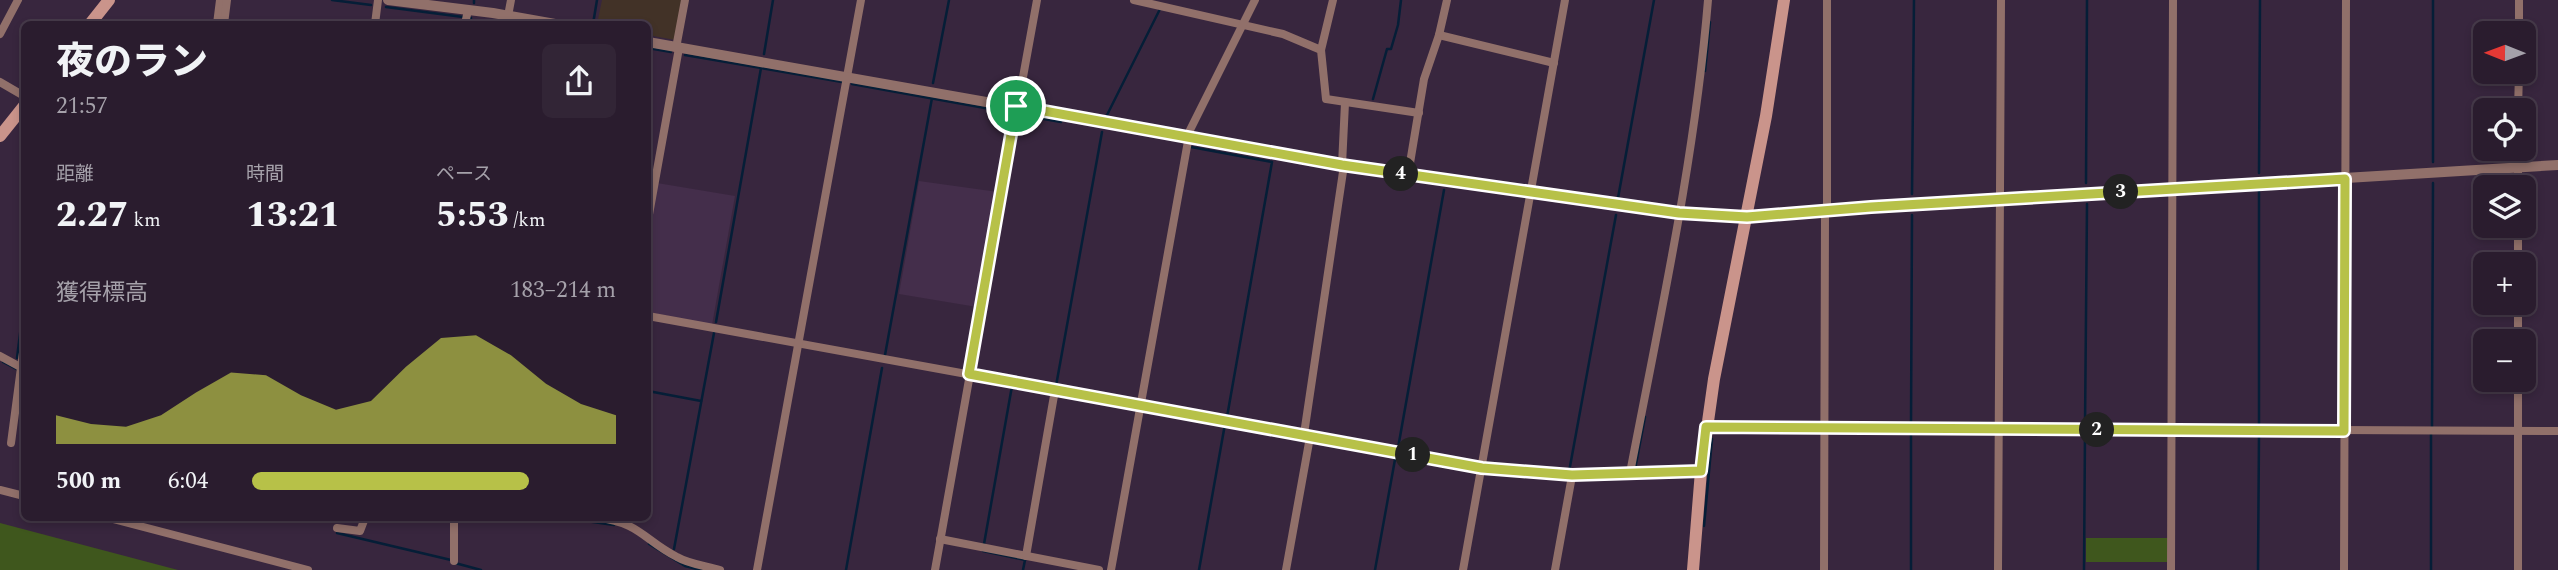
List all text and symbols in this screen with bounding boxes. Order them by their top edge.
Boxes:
north arrow [2473,21,2536,84]
map controls [2473,21,2536,392]
text: 夜のラン [56,34,208,92]
button: share [542,44,616,118]
pin [986,76,1046,136]
icon: arrive [997,87,1035,125]
text: 21:57 [56,89,108,124]
button: locate [2473,98,2536,161]
pin: 4 [1384,156,1418,192]
text: 4 [1395,159,1406,188]
text: 距離 [56,160,94,189]
text: 時間 [246,160,284,189]
text: ペース [436,160,492,189]
pin: 3 [2104,174,2138,210]
button: layers [2473,175,2536,238]
text: 3 [2115,177,2126,206]
text: 2.27 [56,189,129,242]
text: 13:21 [246,189,340,242]
text: 5:53 [436,189,509,242]
text: km [129,206,161,235]
text: /km [509,206,545,235]
button: + [2473,252,2536,315]
text: 183–214 m [510,273,616,308]
text: 獲得標高 [56,276,148,311]
button: − [2473,329,2536,392]
pin: 2 [2080,412,2114,448]
text: 2 [2091,415,2102,444]
pin: 1 [1396,438,1430,472]
text: 1 [1407,440,1418,469]
text: 500 m [56,464,121,499]
text: 6:04 [168,464,208,499]

